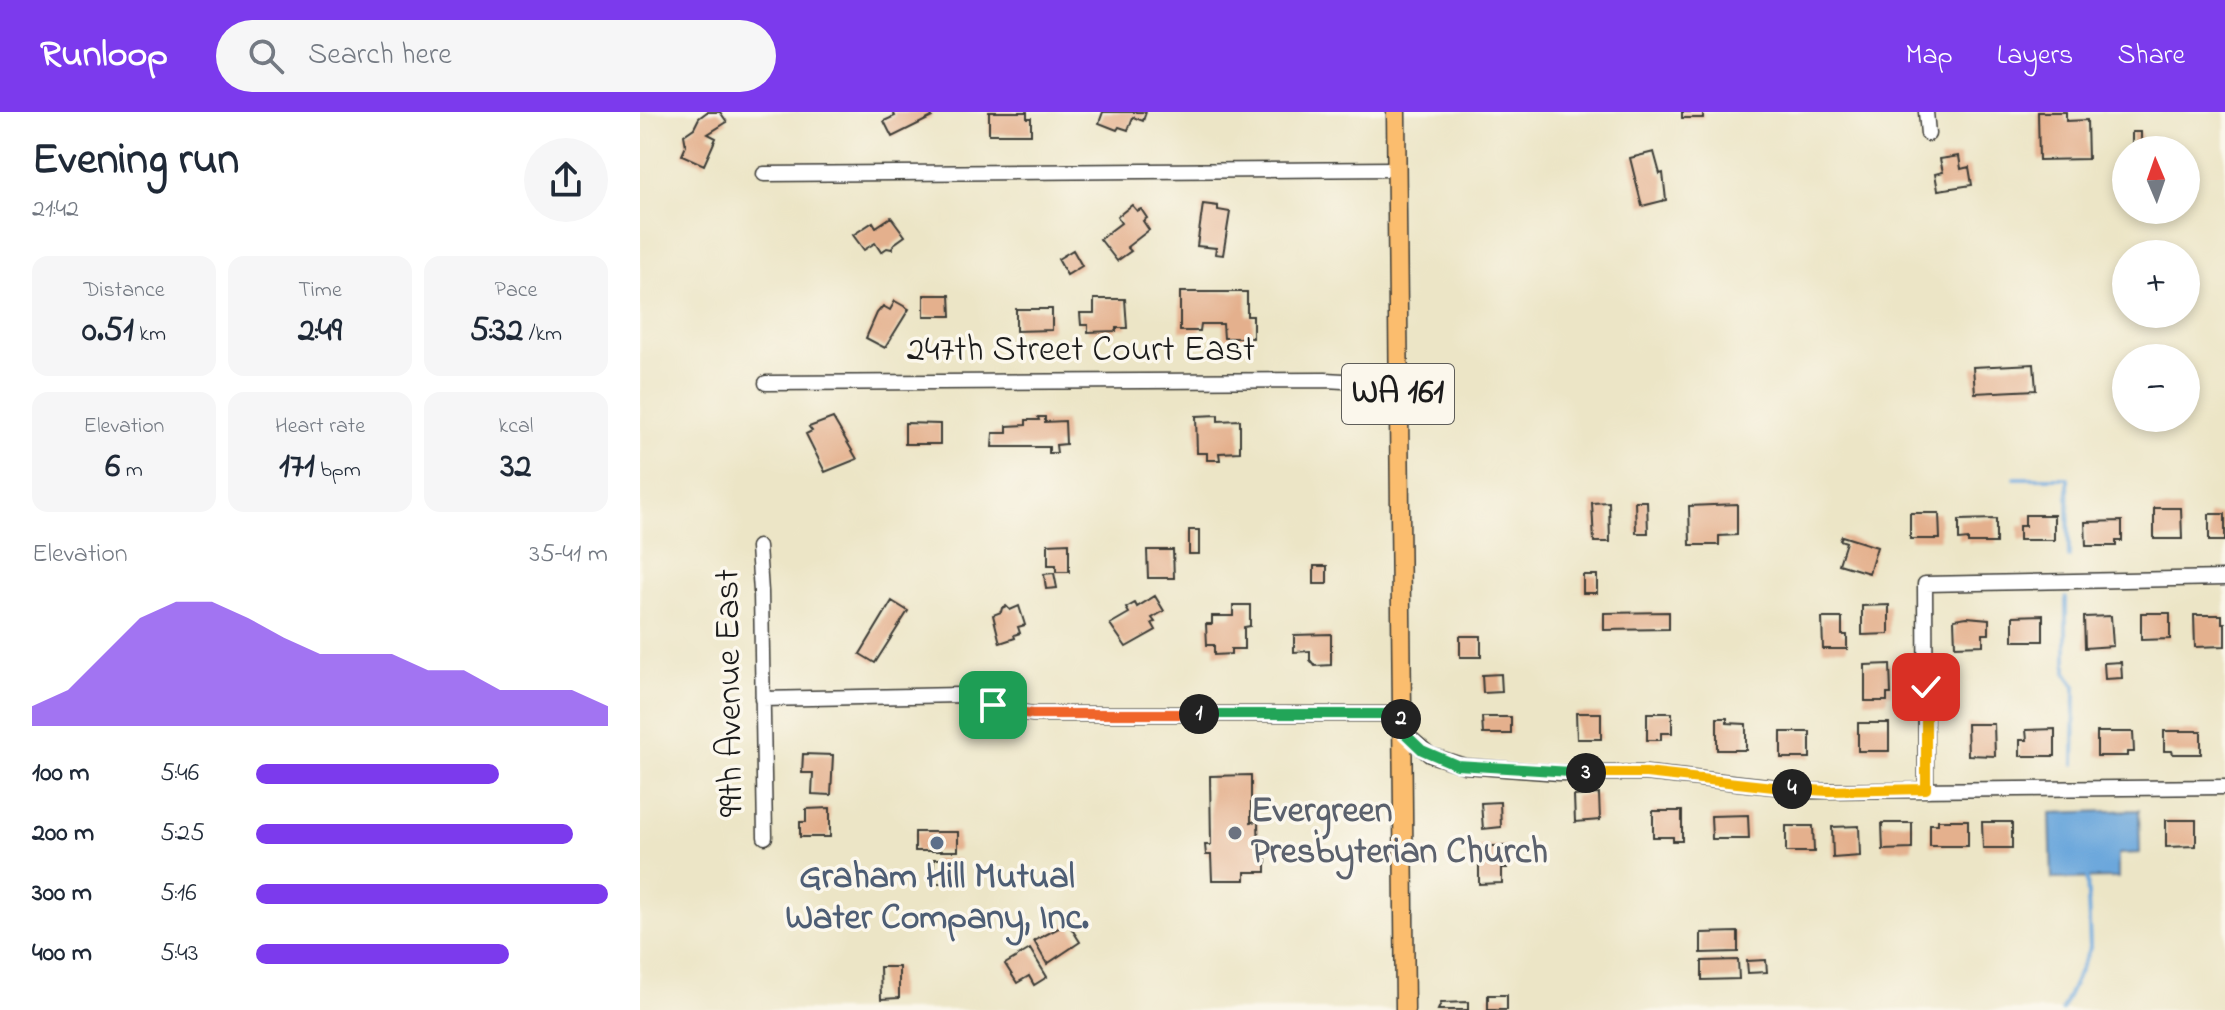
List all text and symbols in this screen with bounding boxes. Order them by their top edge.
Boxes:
search box [216,20,776,92]
text: Runloop [40,28,168,84]
icon: search [244,34,288,78]
text: Search here [308,34,452,78]
text: Map [1905,36,1953,77]
text: Layers [1997,36,2073,77]
text: Share [2117,36,2185,77]
text: Evening run [32,129,239,193]
north arrow [2112,136,2200,224]
map controls [2112,136,2200,432]
button: share [524,138,608,222]
text: 21:42 [32,191,79,229]
button: + [2112,240,2200,328]
text: Distance [83,275,165,307]
text: Time [298,275,342,307]
text: Pace [495,275,537,307]
text: 0.51 [82,307,134,357]
text: 2:49 [298,307,342,357]
text: 5:32 [470,307,523,357]
text: km [134,319,166,351]
text: /km [523,319,562,351]
street label: 247th Street Court East [907,325,1255,378]
button: − [2112,344,2200,432]
road number: WA 161 [1342,364,1454,424]
text: Elevation [84,411,164,443]
text: Heart rate [275,411,365,443]
text: kcal [499,411,533,443]
text: 6 [105,443,120,493]
text: 171 [279,443,315,493]
text: 32 [501,443,531,493]
text: m [120,455,143,487]
text: bpm [315,455,361,487]
text: Elevation [32,536,128,574]
text: 35–41 m [529,536,608,574]
street label: 99th Avenue East [702,568,760,818]
pin [1892,653,1960,721]
icon: check [1904,665,1948,709]
pin [959,671,1027,739]
icon: arrive [971,683,1015,727]
pin: 1 [1179,694,1219,734]
text: 1 [1196,698,1203,730]
pin: 2 [1381,699,1421,739]
text: 2 [1396,703,1406,735]
pin: 3 [1566,753,1606,793]
text: 100 m [32,755,89,793]
text: 5:46 [160,755,199,793]
text: 3 [1581,757,1591,789]
pin: 4 [1772,769,1812,809]
text: 4 [1787,773,1797,805]
place label: Evergreen Presbyterian Church [1251,786,1548,880]
text: 200 m [32,815,94,853]
text: 5:25 [160,815,205,853]
marker: Evergreen Presbyterian Church [1226,824,1244,842]
marker: Graham Hill Mutual Water Company, Inc. [928,834,946,852]
place label: Graham Hill Mutual Water Company, Inc. [785,852,1089,946]
text: 300 m [32,875,92,913]
text: 5:16 [160,875,197,913]
text: 400 m [32,935,92,973]
text: 5:43 [160,935,199,973]

